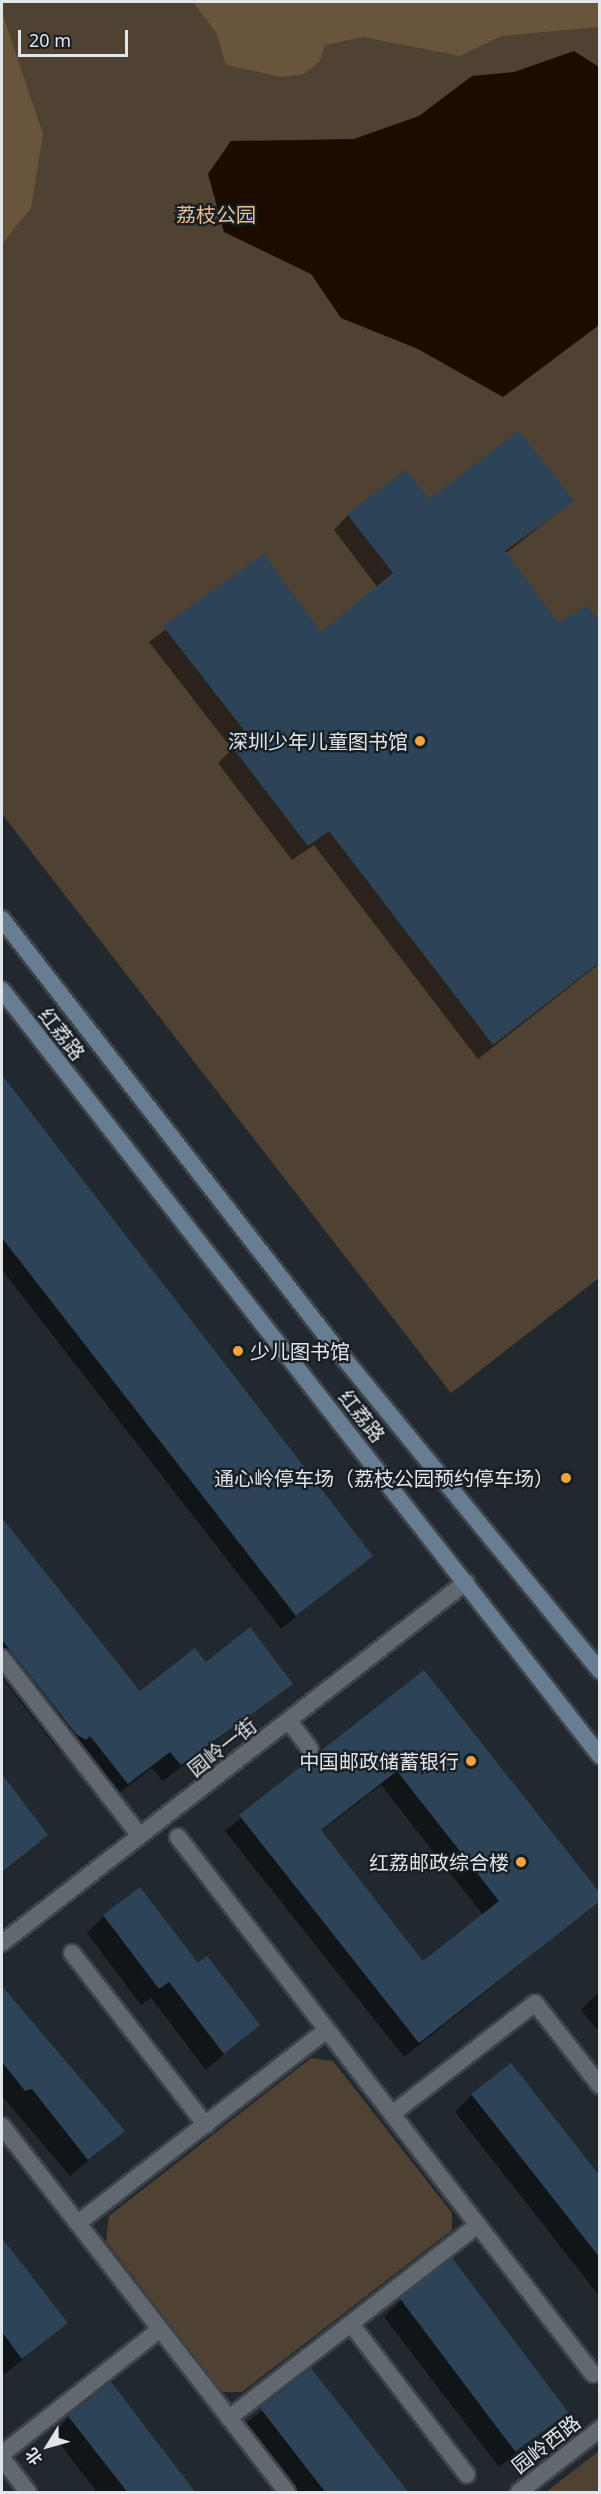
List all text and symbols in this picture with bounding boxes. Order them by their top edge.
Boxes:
scale bar [21,18,130,56]
text: 20 m [29,28,71,52]
park label: 荔枝公园 [176,202,256,226]
place label: 深圳少年儿童图书馆 [228,729,408,753]
marker: 深圳少年儿童图书馆 [413,734,427,748]
street label: 红荔路 [34,1003,90,1065]
place label: 少儿图书馆 [250,1339,350,1363]
marker: 少儿图书馆 [231,1344,245,1358]
street label: 红荔路 [334,1385,390,1447]
place label: 通心岭停车场（荔枝公园预约停车场） [214,1466,554,1490]
marker: 通心岭停车场（荔枝公园预约停车场） [559,1471,573,1485]
street label: 园岭一街 [183,1713,261,1781]
place label: 中国邮政储蓄银行 [299,1749,459,1773]
marker: 中国邮政储蓄银行 [464,1754,478,1768]
place label: 红荔邮政综合楼 [369,1850,509,1874]
marker: 红荔邮政综合楼 [514,1855,528,1869]
street label: 园岭西路 [507,2410,585,2478]
north arrow [18,2416,78,2476]
text: 北 [20,2444,47,2470]

